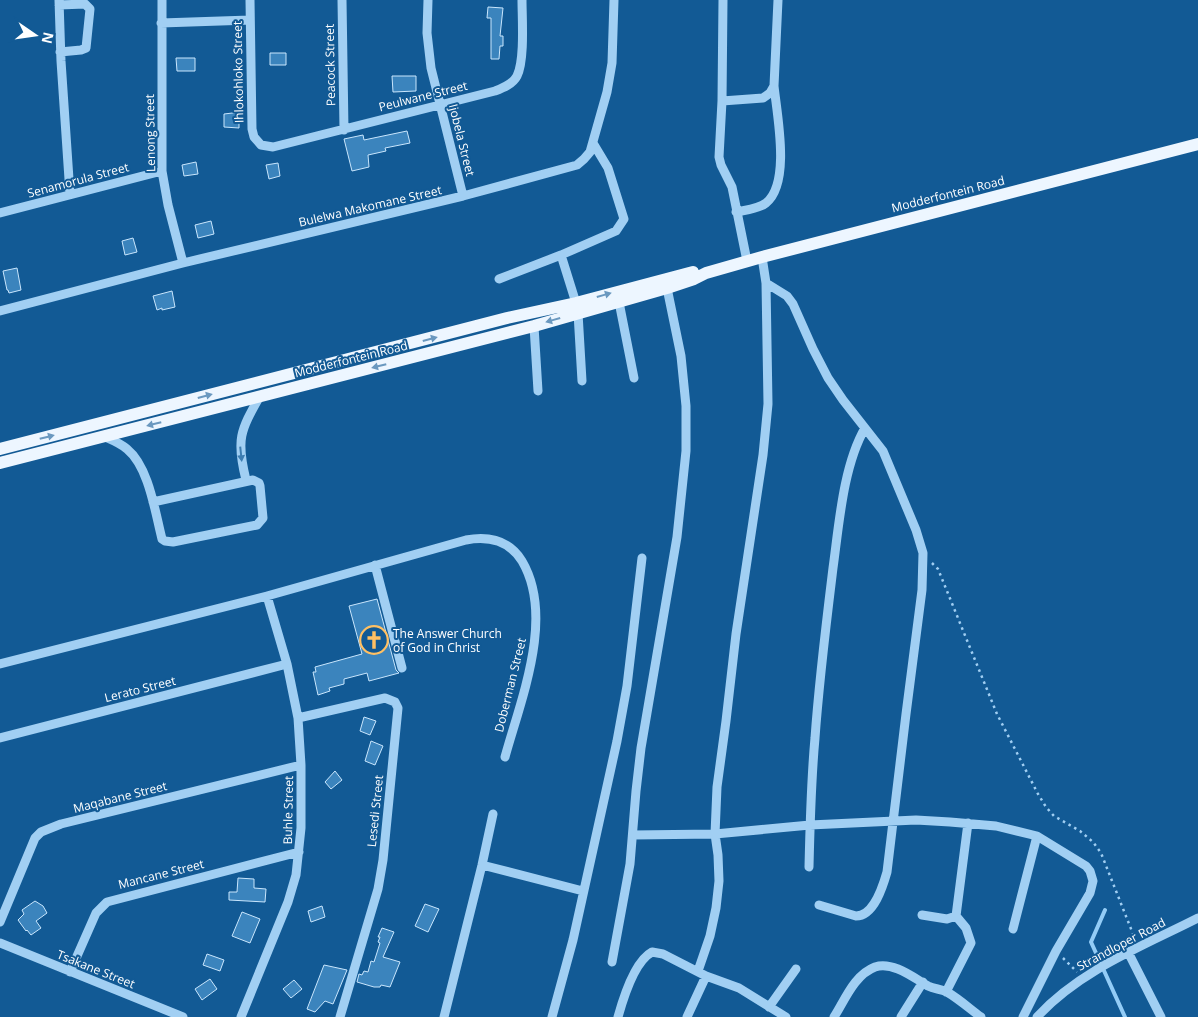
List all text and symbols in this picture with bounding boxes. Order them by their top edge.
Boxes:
north arrow [10,10,60,60]
street label: Ihlokohloko Street [229,21,247,123]
street label: Peacock Street [321,24,339,106]
text: N [38,30,59,46]
street label: Peulwane Street [377,77,469,115]
street label: Lenong Street [141,94,159,172]
street label: Ijobela Street [445,102,479,178]
street label: Senamorula Street [25,158,131,202]
street label: Modderfontein Road [890,172,1006,216]
street label: Bulelwa Makomane Street [297,181,443,231]
one-way arrow [597,291,612,299]
one-way arrow [545,317,560,325]
one-way arrow [422,334,437,342]
street label: Modderfontein Road [293,337,409,381]
one-way arrow [371,362,386,370]
one-way arrow [197,392,212,400]
one-way arrow [146,420,161,428]
one-way arrow [40,433,55,441]
one-way arrow [237,446,245,462]
church icon: The Answer Church of God in Christ [359,625,389,655]
place label: The Answer Church of God in Christ [393,625,502,656]
street label: Doberman Street [490,636,530,734]
street label: Lerato Street [103,672,177,706]
street label: Lesedi Street [363,774,387,848]
street label: Buhle Street [279,775,297,845]
street label: Maqabane Street [71,777,169,817]
street label: Mancane Street [116,855,206,893]
street label: Strandloper Road [1074,913,1168,975]
street label: Tsakane Street [54,946,138,992]

